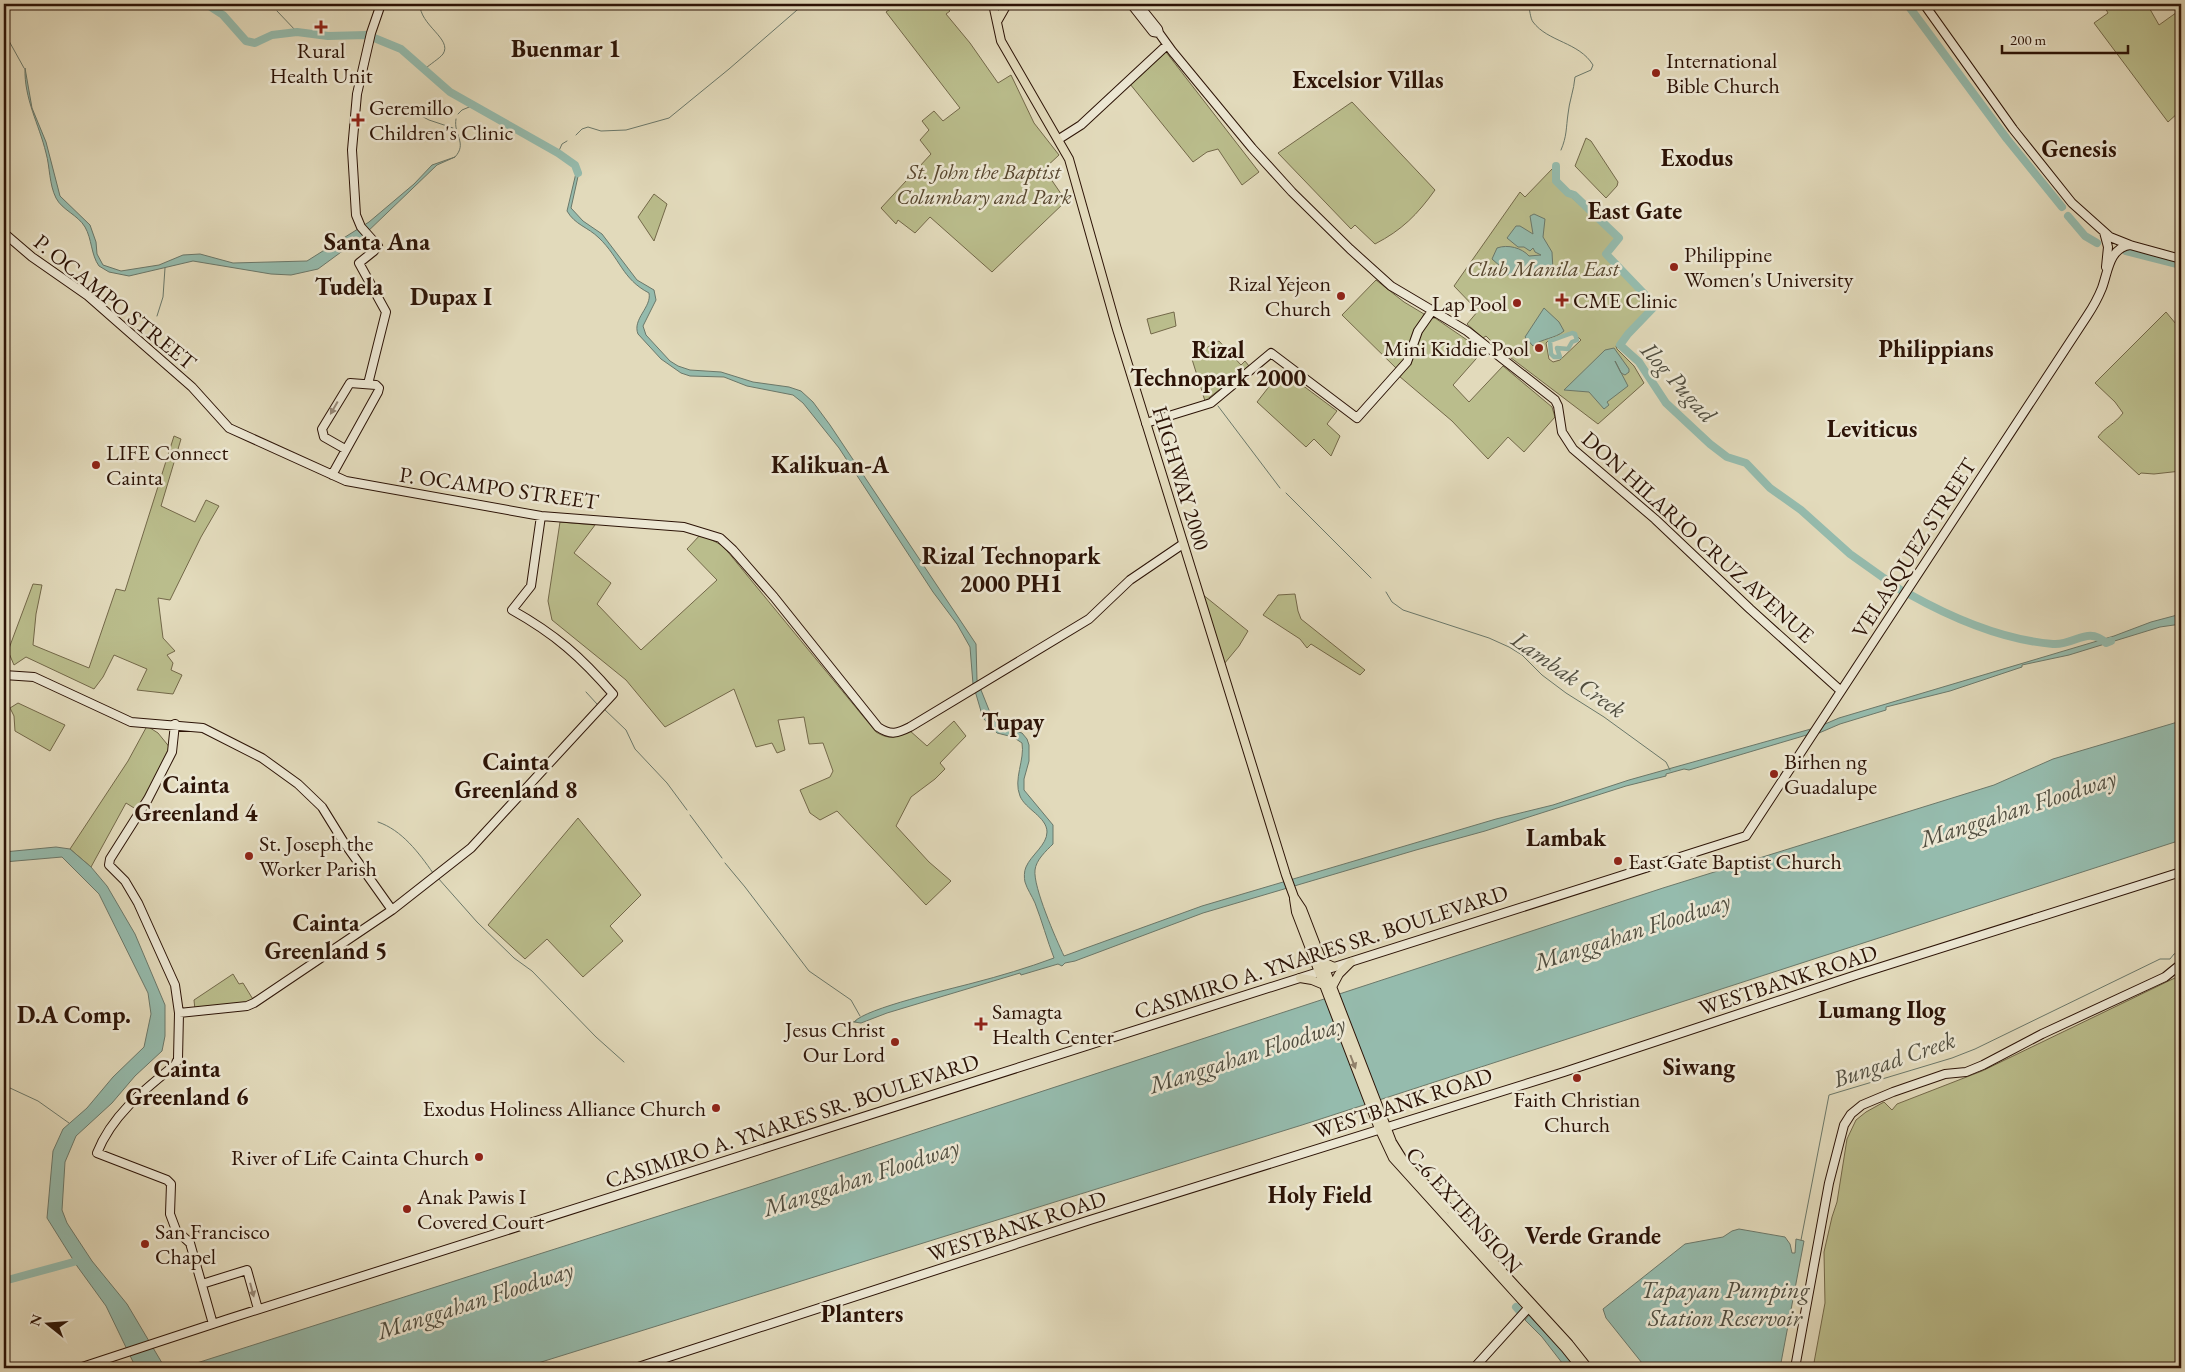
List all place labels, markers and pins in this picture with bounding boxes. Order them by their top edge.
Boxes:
marker: Rural Health Unit [314,20,328,34]
place label: Rural Health Unit [269,36,373,90]
place label: International Bible Church [1666,46,1780,100]
marker: International Bible Church [1650,67,1662,79]
place label: Geremillo Children's Clinic [369,93,513,147]
marker: Geremillo Children's Clinic [351,113,365,127]
place label: Philippine Women's University [1684,240,1854,294]
marker: Philippine Women's University [1668,261,1680,273]
place label: Rizal Yejeon Church [1228,269,1331,323]
place label: CME Clinic [1573,286,1678,315]
place label: Lap Pool [1432,289,1507,318]
marker: Rizal Yejeon Church [1335,290,1347,302]
marker: CME Clinic [1555,293,1569,307]
marker: Lap Pool [1511,297,1523,309]
place label: Mini Kiddie Pool [1384,334,1529,363]
marker: Mini Kiddie Pool [1533,342,1545,354]
place label: LIFE Connect Cainta [106,438,228,492]
marker: LIFE Connect Cainta [90,459,102,471]
place label: Birhen ng Guadalupe [1784,747,1878,801]
marker: Birhen ng Guadalupe [1768,768,1780,780]
place label: St. Joseph the Worker Parish [259,829,377,883]
place label: East Gate Baptist Church [1628,847,1842,876]
marker: St. Joseph the Worker Parish [243,850,255,862]
marker: East Gate Baptist Church [1612,855,1624,867]
place label: Samagta Health Center [992,997,1114,1051]
place label: Jesus Christ Our Lord [783,1015,886,1069]
marker: Samagta Health Center [974,1017,988,1031]
marker: Jesus Christ Our Lord [889,1036,901,1048]
marker: Faith Christian Church [1571,1072,1583,1084]
place label: Faith Christian Church [1514,1085,1641,1139]
place label: Exodus Holiness Alliance Church [422,1094,706,1123]
marker: Exodus Holiness Alliance Church [710,1102,722,1114]
place label: River of Life Cainta Church [231,1143,469,1172]
marker: River of Life Cainta Church [473,1151,485,1163]
place label: Anak Pawis Ⅰ Covered Court [416,1182,545,1236]
marker: Anak Pawis Ⅰ Covered Court [401,1203,413,1215]
place label: San Francisco Chapel [155,1217,270,1271]
marker: San Francisco Chapel [139,1238,151,1250]

